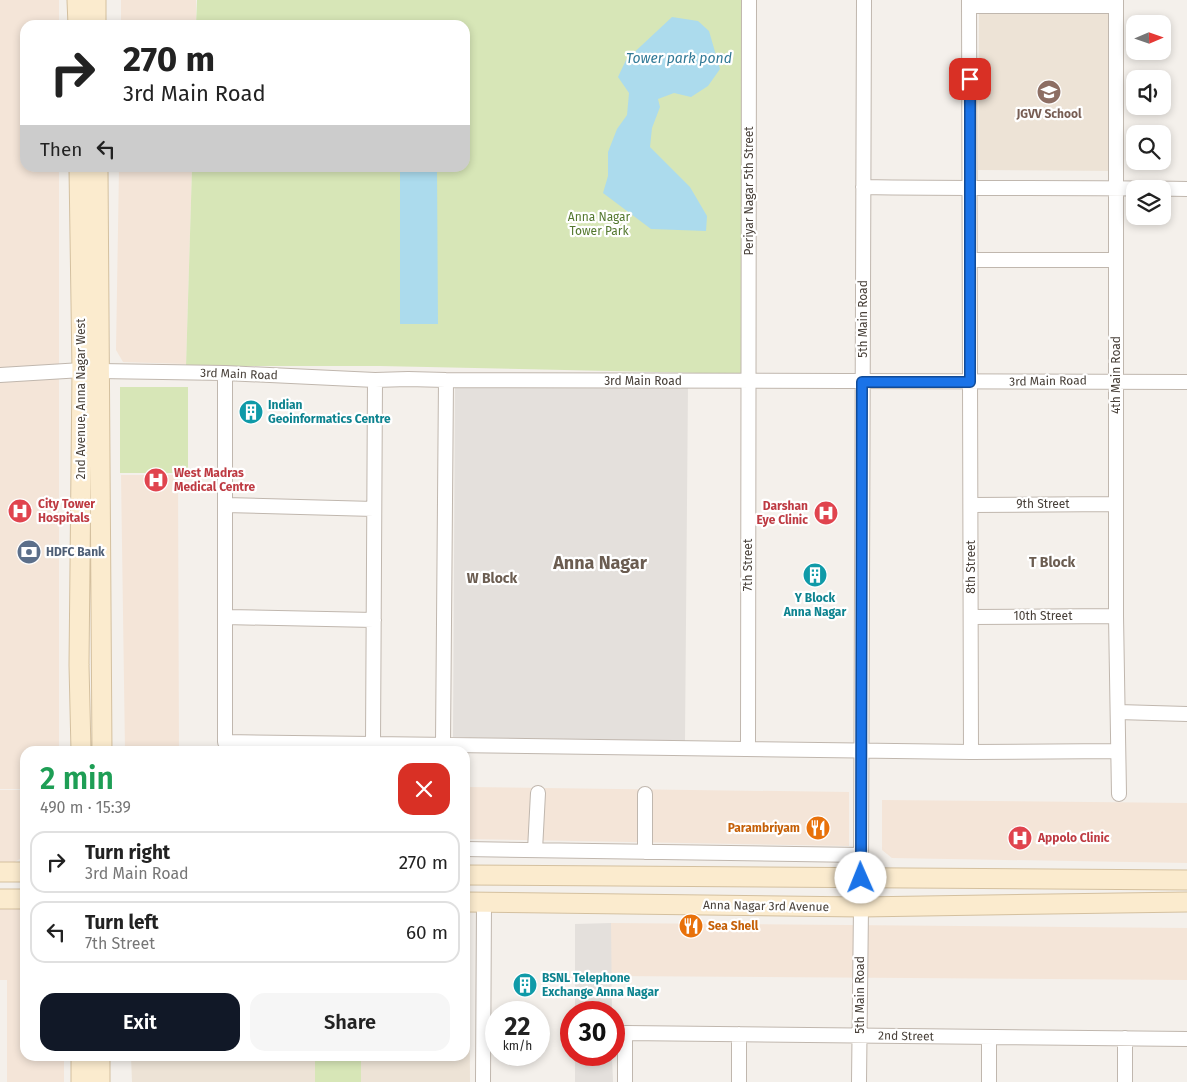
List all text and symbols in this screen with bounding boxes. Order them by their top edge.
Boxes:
north arrow [1126,15,1171,60]
map controls [1126,15,1171,225]
text: 270 m [123,38,215,80]
icon: right [40,40,105,105]
water label: Tower park pond [626,50,732,67]
pin [949,58,991,100]
icon: arrive [956,65,984,93]
button: sound [1126,70,1171,115]
school or university icon: JGVV School [1036,79,1062,105]
text: 3rd Main Road [123,80,266,107]
place label: JGVV School [1015,107,1082,121]
button: search [1126,125,1171,170]
street label: Periyar Nagar 5th Street [742,126,756,256]
icon: left [92,135,120,163]
text: Then [40,138,82,161]
button: layers [1126,180,1171,225]
park label: Anna Nagar Tower Park [568,210,631,238]
street label: 5th Main Road [856,280,870,358]
street label: 2nd Avenue, Anna Nagar West [74,318,88,479]
street label: 4th Main Road [1109,336,1123,414]
street label: 3rd Main Road [200,366,278,382]
street label: 3rd Main Road [1009,373,1087,389]
street label: 3rd Main Road [604,374,682,388]
place label: Indian Geoinformatics Centre [268,398,391,426]
building icon: Indian Geoinformatics Centre [238,399,264,425]
place label: West Madras Medical Centre [174,466,255,494]
hospital icon: West Madras Medical Centre [143,467,169,493]
place label: City Tower Hospitals [38,497,95,525]
street label: 9th Street [1016,497,1070,511]
hospital icon: City Tower Hospitals [7,498,33,524]
place label: Darshan Eye Clinic [757,499,808,527]
hospital icon: Darshan Eye Clinic [813,500,839,526]
street label: 7th Street [741,538,755,591]
bank icon: HDFC Bank [16,539,42,565]
street label: 8th Street [964,539,978,594]
place label: HDFC Bank [46,545,105,559]
district label: Anna Nagar [552,552,648,574]
district label: T Block [1029,554,1075,571]
building icon: Y Block Anna Nagar [802,562,828,588]
district label: W Block [467,570,518,587]
place label: Y Block Anna Nagar [783,591,846,619]
street label: 10th Street [1014,609,1073,623]
text: 2 min [40,761,114,797]
button: close [398,763,450,815]
text: 490 m · 15:39 [40,798,131,817]
restaurant icon: Parambriyam [805,815,831,841]
place label: Parambriyam [728,821,800,835]
hospital icon: Appolo Clinic [1007,825,1033,851]
place label: Appolo Clinic [1037,831,1110,845]
text: Turn right [85,841,170,864]
icon: right [42,848,70,876]
text: 270 m [399,851,448,874]
position arrow [834,851,886,903]
text: 3rd Main Road [85,864,189,883]
street label: Anna Nagar 3rd Avenue [703,898,829,914]
text: Turn left [85,911,159,934]
restaurant icon: Sea Shell [678,913,704,939]
icon: left [42,918,70,946]
place label: Sea Shell [708,919,759,933]
text: 60 m [406,921,448,944]
text: 7th Street [85,934,155,953]
street label: 5th Main Road [853,956,867,1034]
place label: BSNL Telephone Exchange Anna Nagar [542,971,659,999]
building icon: BSNL Telephone Exchange Anna Nagar [512,972,538,998]
button: Exit [40,993,240,1051]
button: Share [250,993,450,1051]
speed limit sign: 30 [560,1001,625,1066]
text: 22 [505,1012,530,1042]
street label: 2nd Street [878,1029,935,1043]
text: km/h [503,1039,532,1053]

